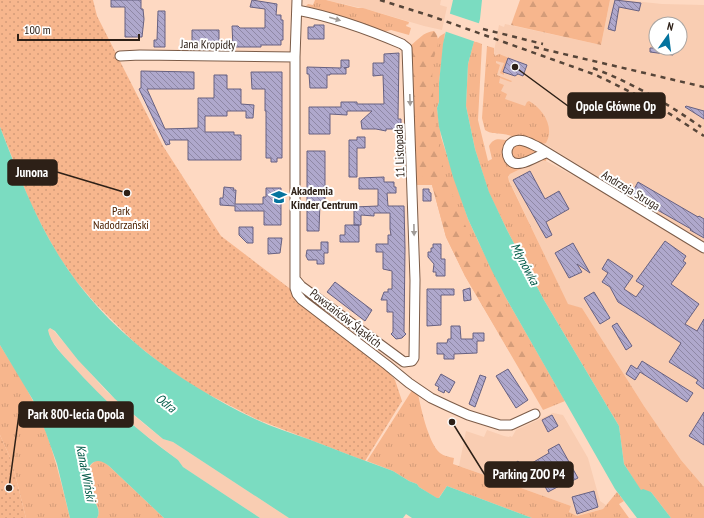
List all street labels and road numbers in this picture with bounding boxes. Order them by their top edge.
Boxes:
street label: Jana Kropidły [179,36,236,52]
street label: 11 Listopada [391,124,407,178]
street label: Andrzeja Struga [599,167,663,213]
street label: Powstańców Śląskich [307,285,385,351]

